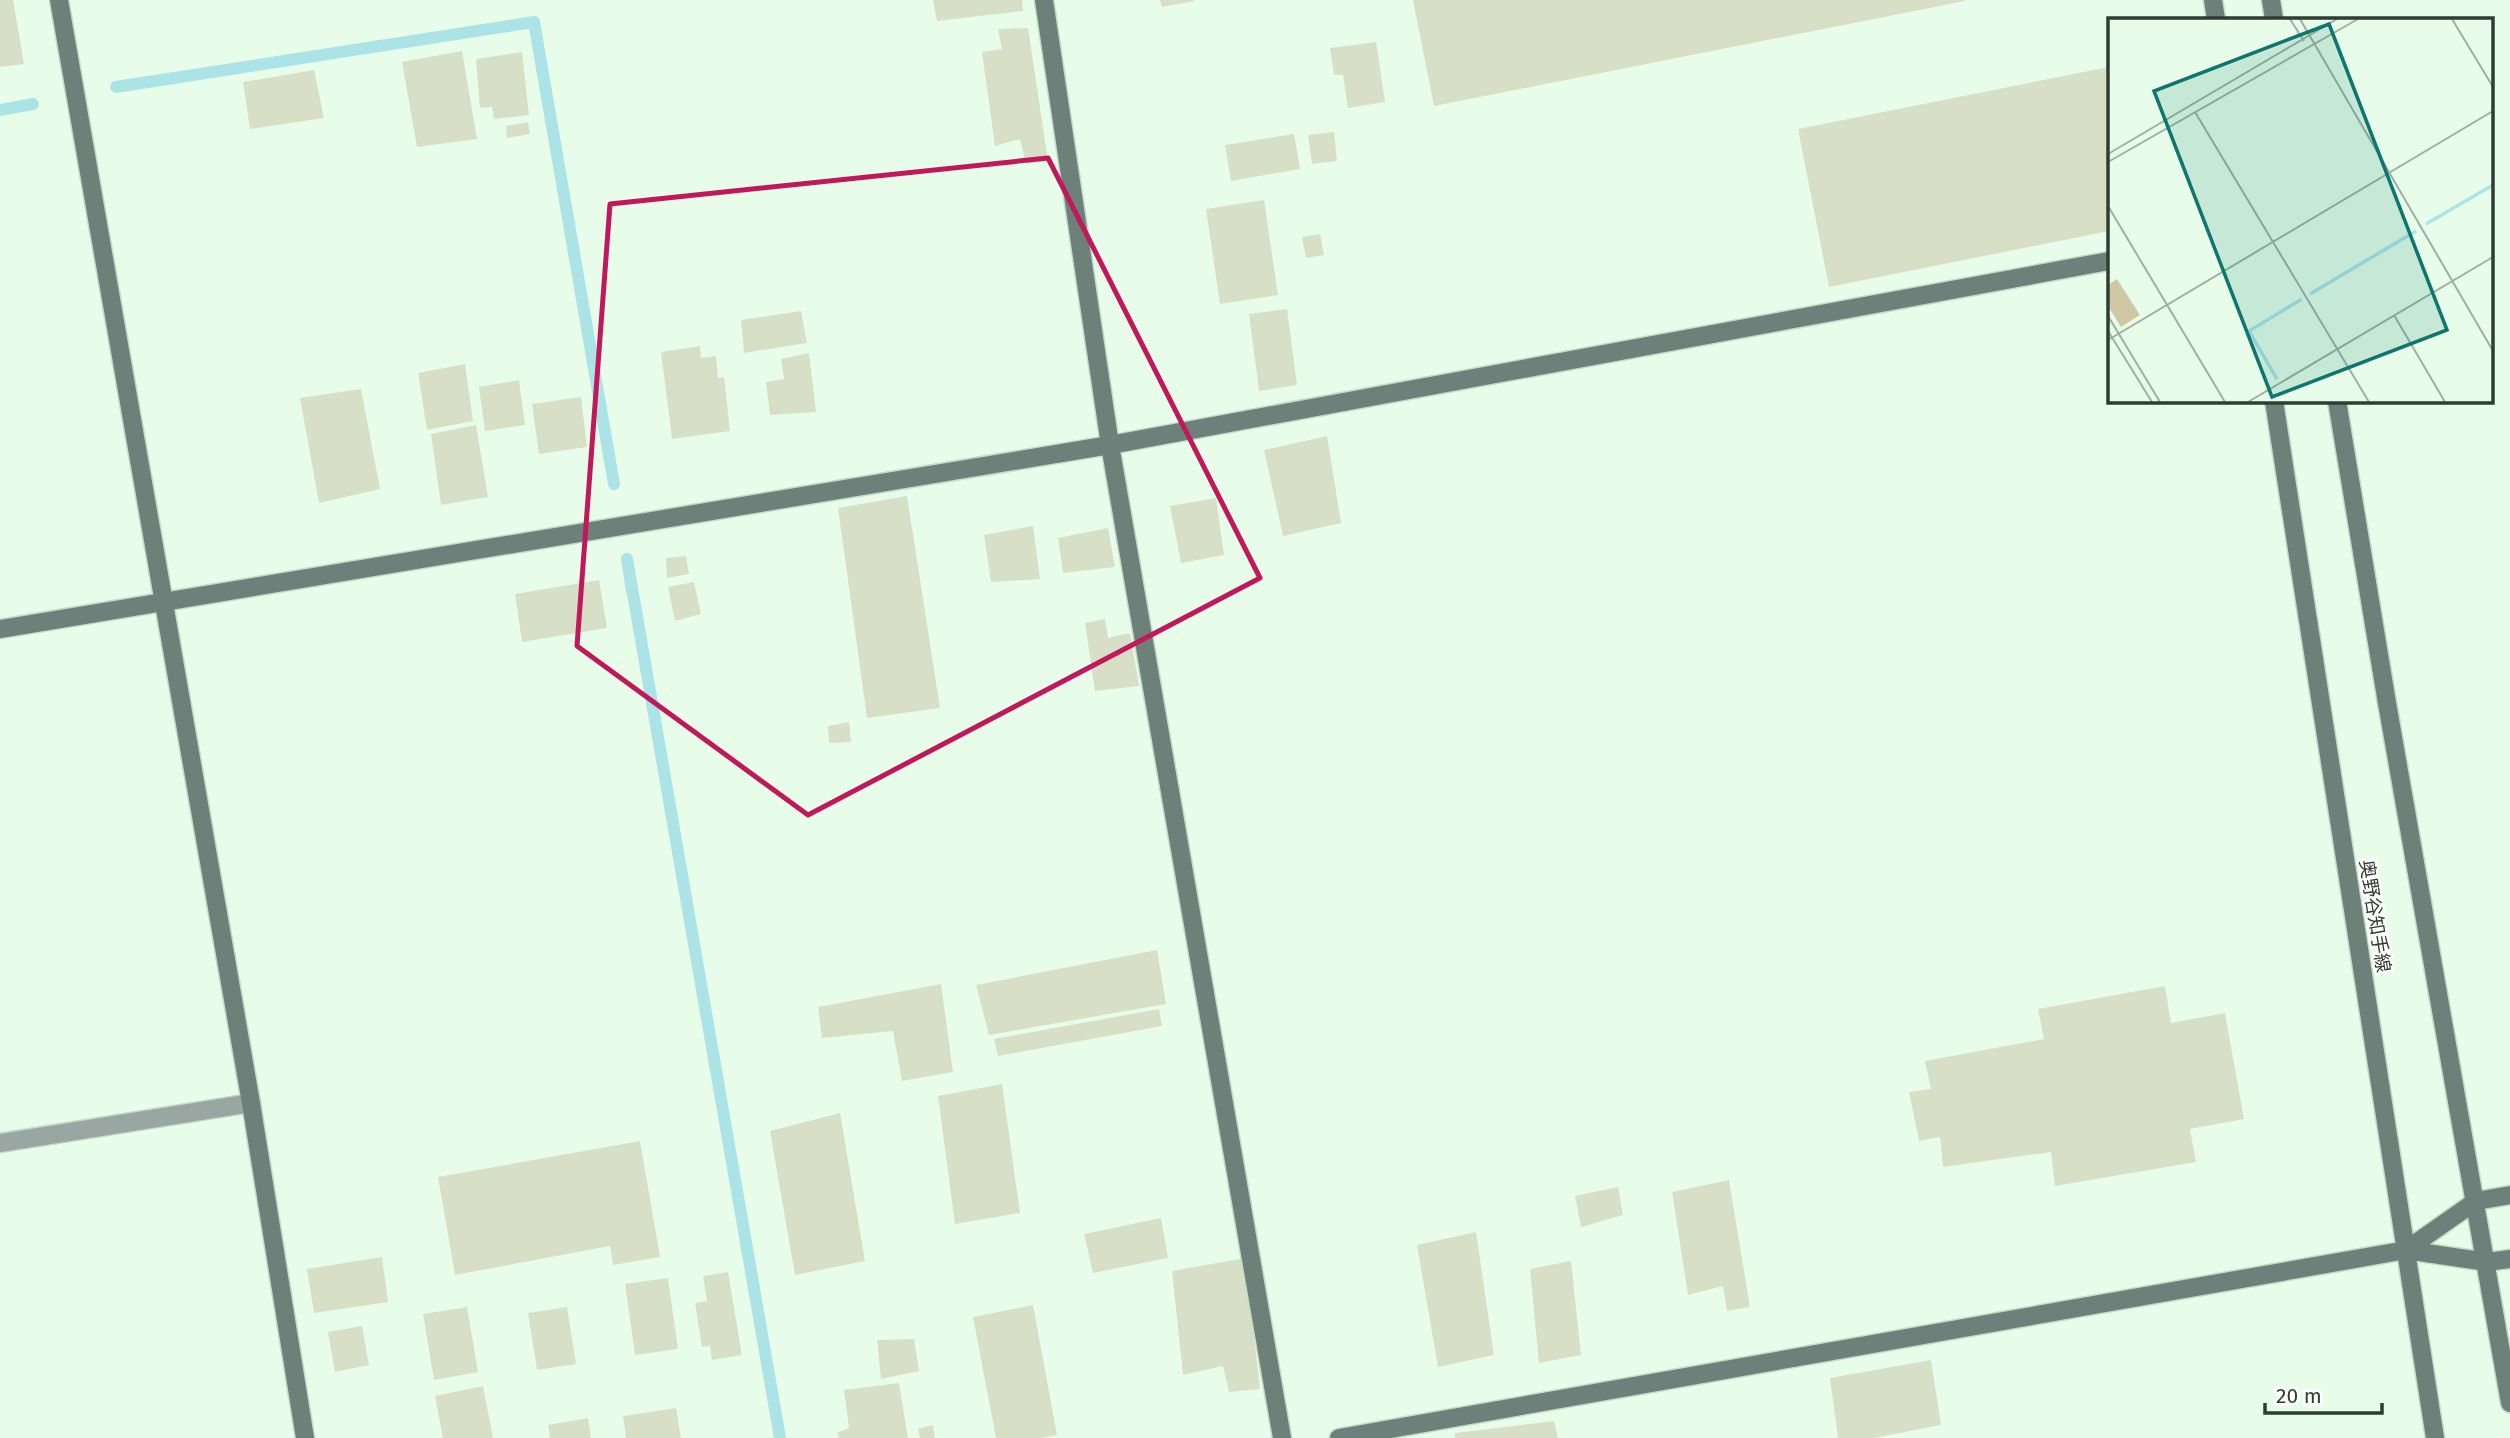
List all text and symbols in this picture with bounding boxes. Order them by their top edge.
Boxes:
inset map [2108,18,2492,402]
street label: 奥野谷知手線 [2355,858,2395,974]
scale bar [2265,1372,2382,1416]
text: 20 m [2276,1383,2322,1409]

